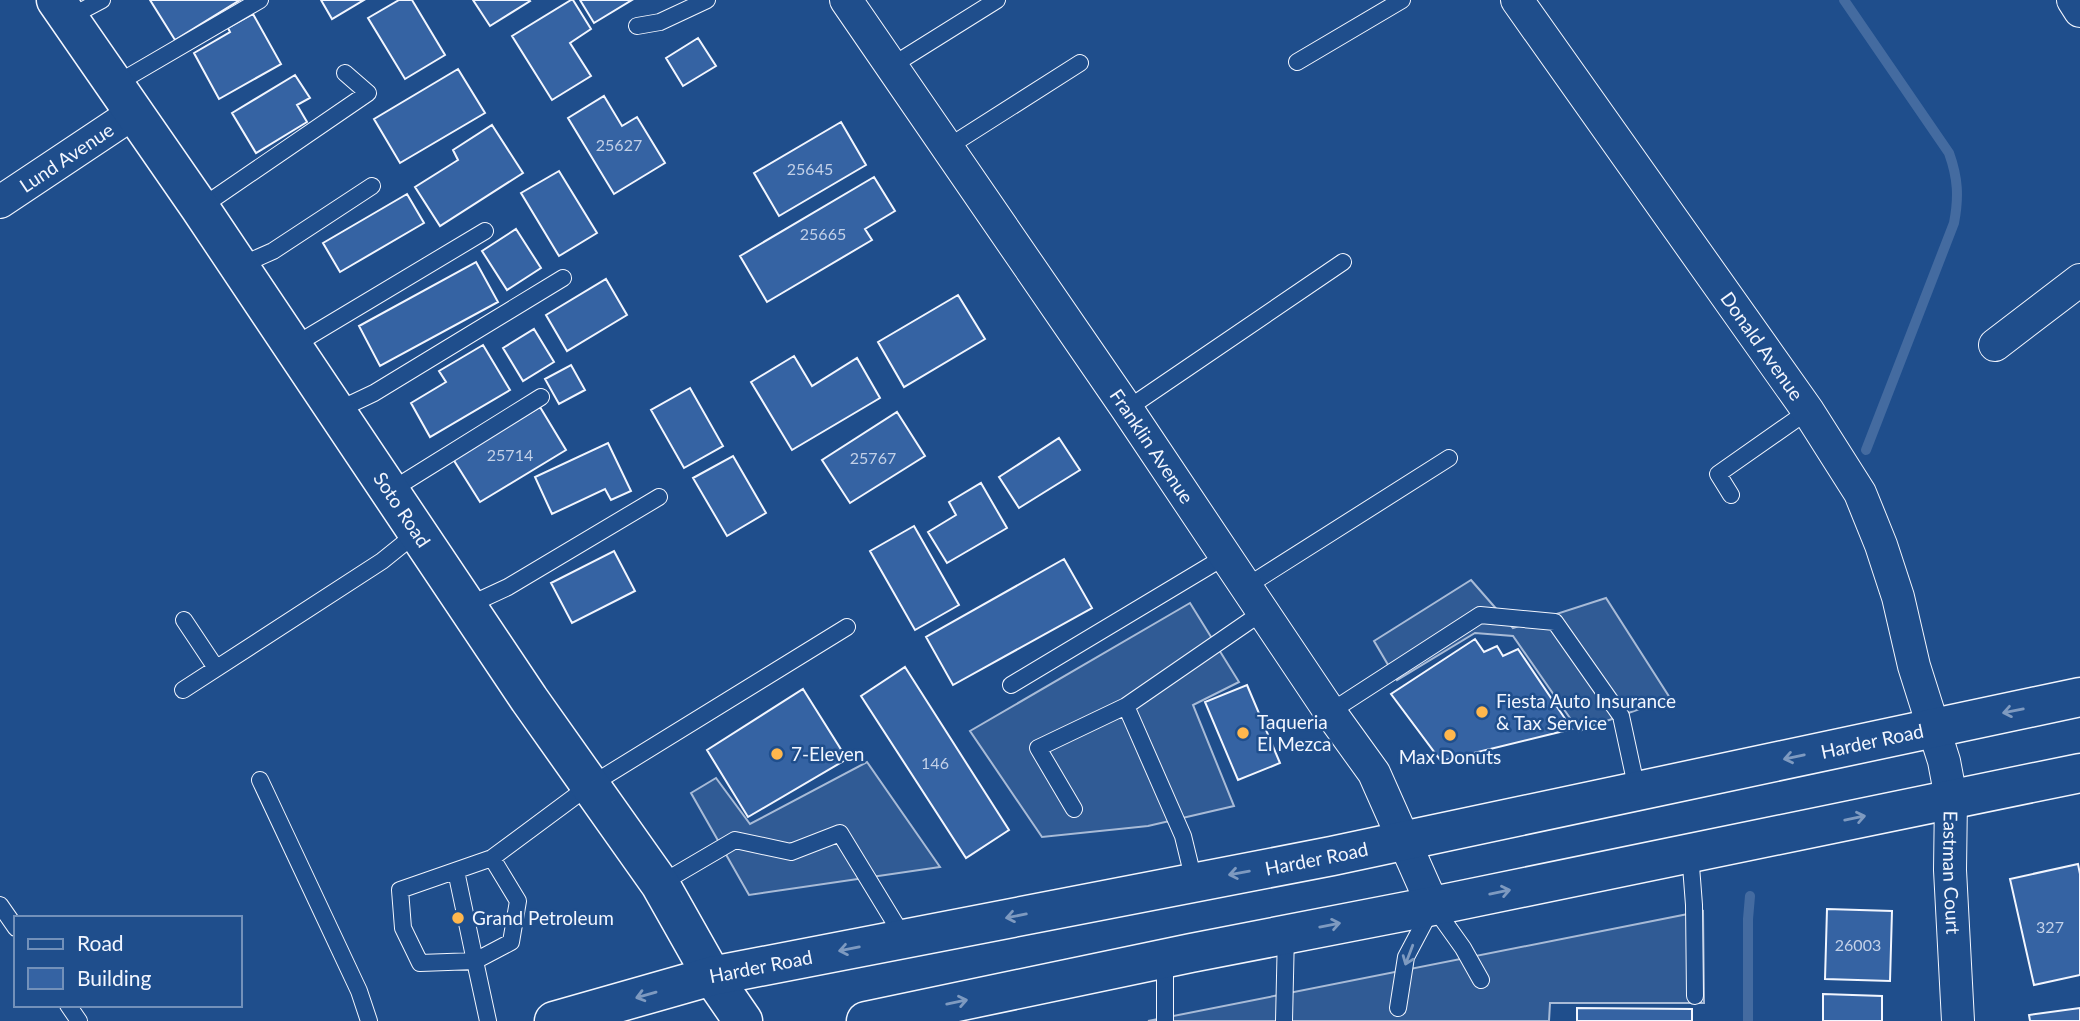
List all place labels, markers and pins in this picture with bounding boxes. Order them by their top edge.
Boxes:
place label: Fiesta Auto Insurance & Tax Service [1496,689,1676,734]
marker: Fiesta Auto Insurance & Tax Service [1474,704,1490,720]
place label: Taqueria El Mezca [1257,710,1332,755]
marker: Taqueria El Mezca [1235,725,1251,741]
marker: Max Donuts [1442,727,1458,743]
place label: 7-Eleven [791,742,864,765]
place label: Max Donuts [1399,745,1501,768]
marker: 7-Eleven [769,746,785,762]
place label: Grand Petroleum [472,906,614,929]
marker: Grand Petroleum [450,910,466,926]

